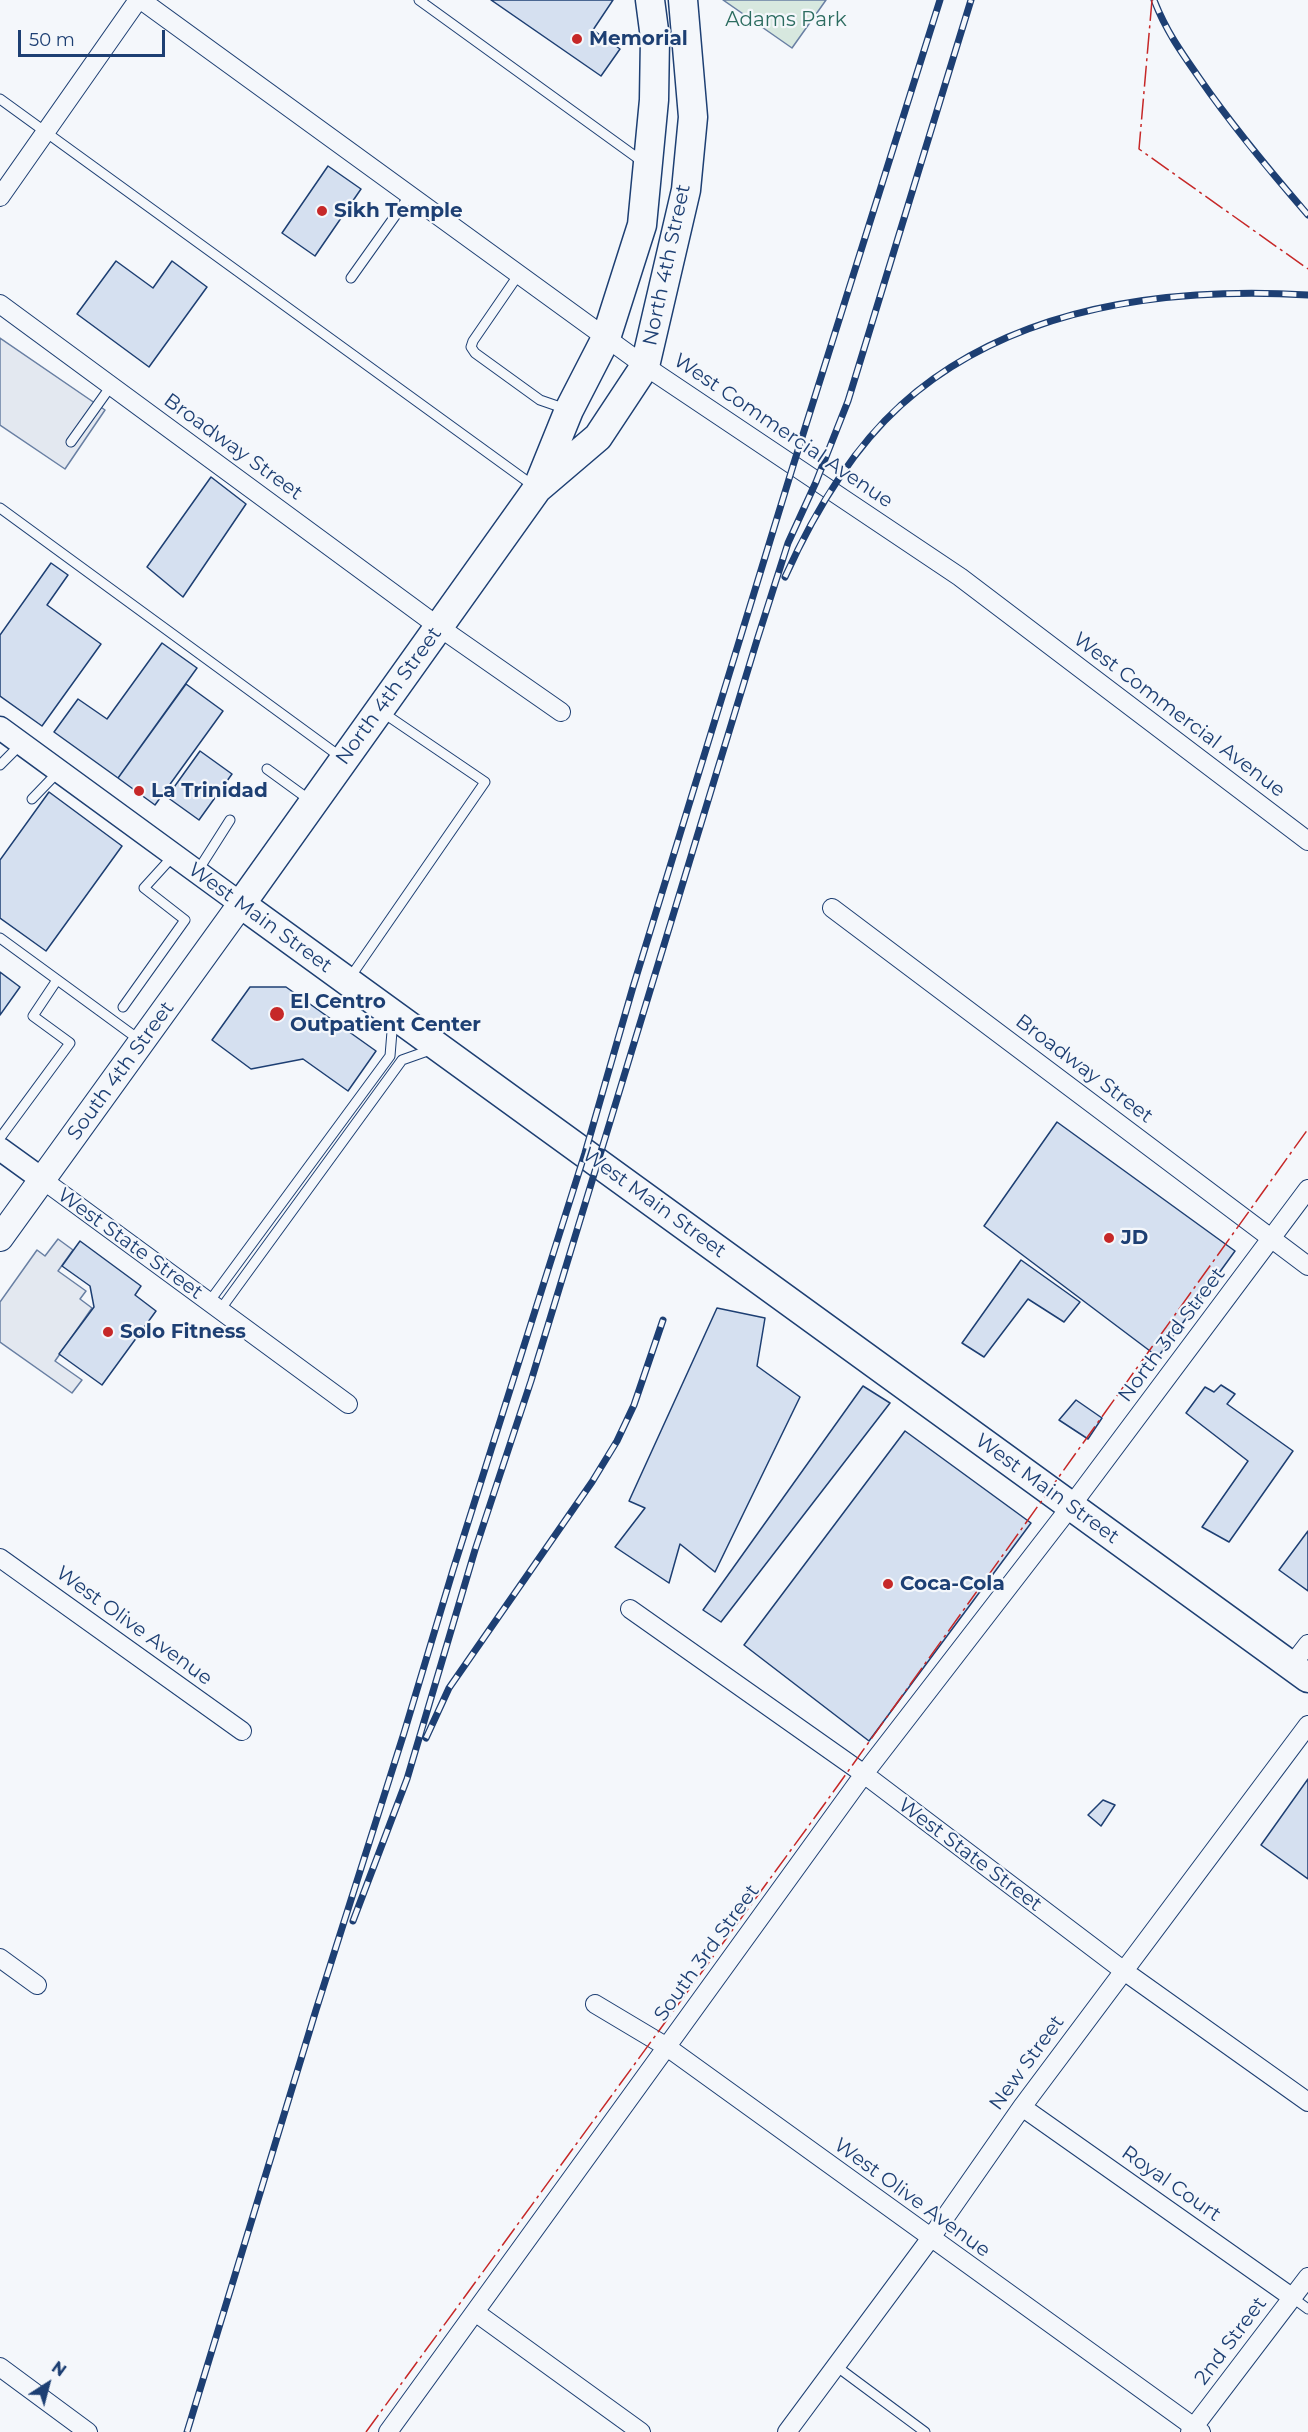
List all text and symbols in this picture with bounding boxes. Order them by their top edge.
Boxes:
park label: Adams Park [725,8,847,32]
scale bar [21,18,168,56]
place label: Memorial [589,27,688,51]
text: 50 m [29,29,75,51]
marker: Memorial [570,32,584,46]
street label: North 4th Street [638,182,696,348]
place label: Sikh Temple [334,199,463,223]
marker: Sikh Temple [315,204,329,218]
street label: West Commercial Avenue [669,349,897,513]
street label: Broadway Street [159,389,307,505]
street label: North 4th Street [331,622,447,770]
street label: West Commercial Avenue [1068,627,1290,803]
place label: La Trinidad [151,779,268,803]
marker: La Trinidad [132,784,146,798]
street label: West Main Street [183,858,337,978]
place label: El Centro Outpatient Center [290,990,481,1037]
street label: South 4th Street [63,997,179,1145]
marker: El Centro Outpatient Center [268,1005,286,1023]
street label: Broadway Street [1011,1010,1157,1128]
street label: West Main Street [577,1143,731,1263]
street label: West State Street [53,1183,207,1305]
place label: JD [1121,1226,1148,1250]
marker: JD [1102,1231,1116,1245]
street label: North 3rd Street [1114,1263,1230,1407]
place label: Solo Fitness [120,1320,246,1344]
marker: Solo Fitness [101,1325,115,1339]
street label: West Main Street [970,1429,1124,1549]
street label: West Olive Avenue [51,1561,217,1691]
place label: Coca-Cola [900,1572,1005,1596]
marker: Coca-Cola [881,1577,895,1591]
street label: West State Street [893,1793,1047,1917]
street label: South 3rd Street [649,1880,765,2026]
street label: New Street [985,2011,1069,2115]
street label: West Olive Avenue [829,2133,995,2263]
street label: Royal Court [1117,2141,1225,2227]
street label: 2nd Street [1190,2292,1272,2390]
north arrow [18,2354,78,2414]
text: N [48,2358,70,2381]

